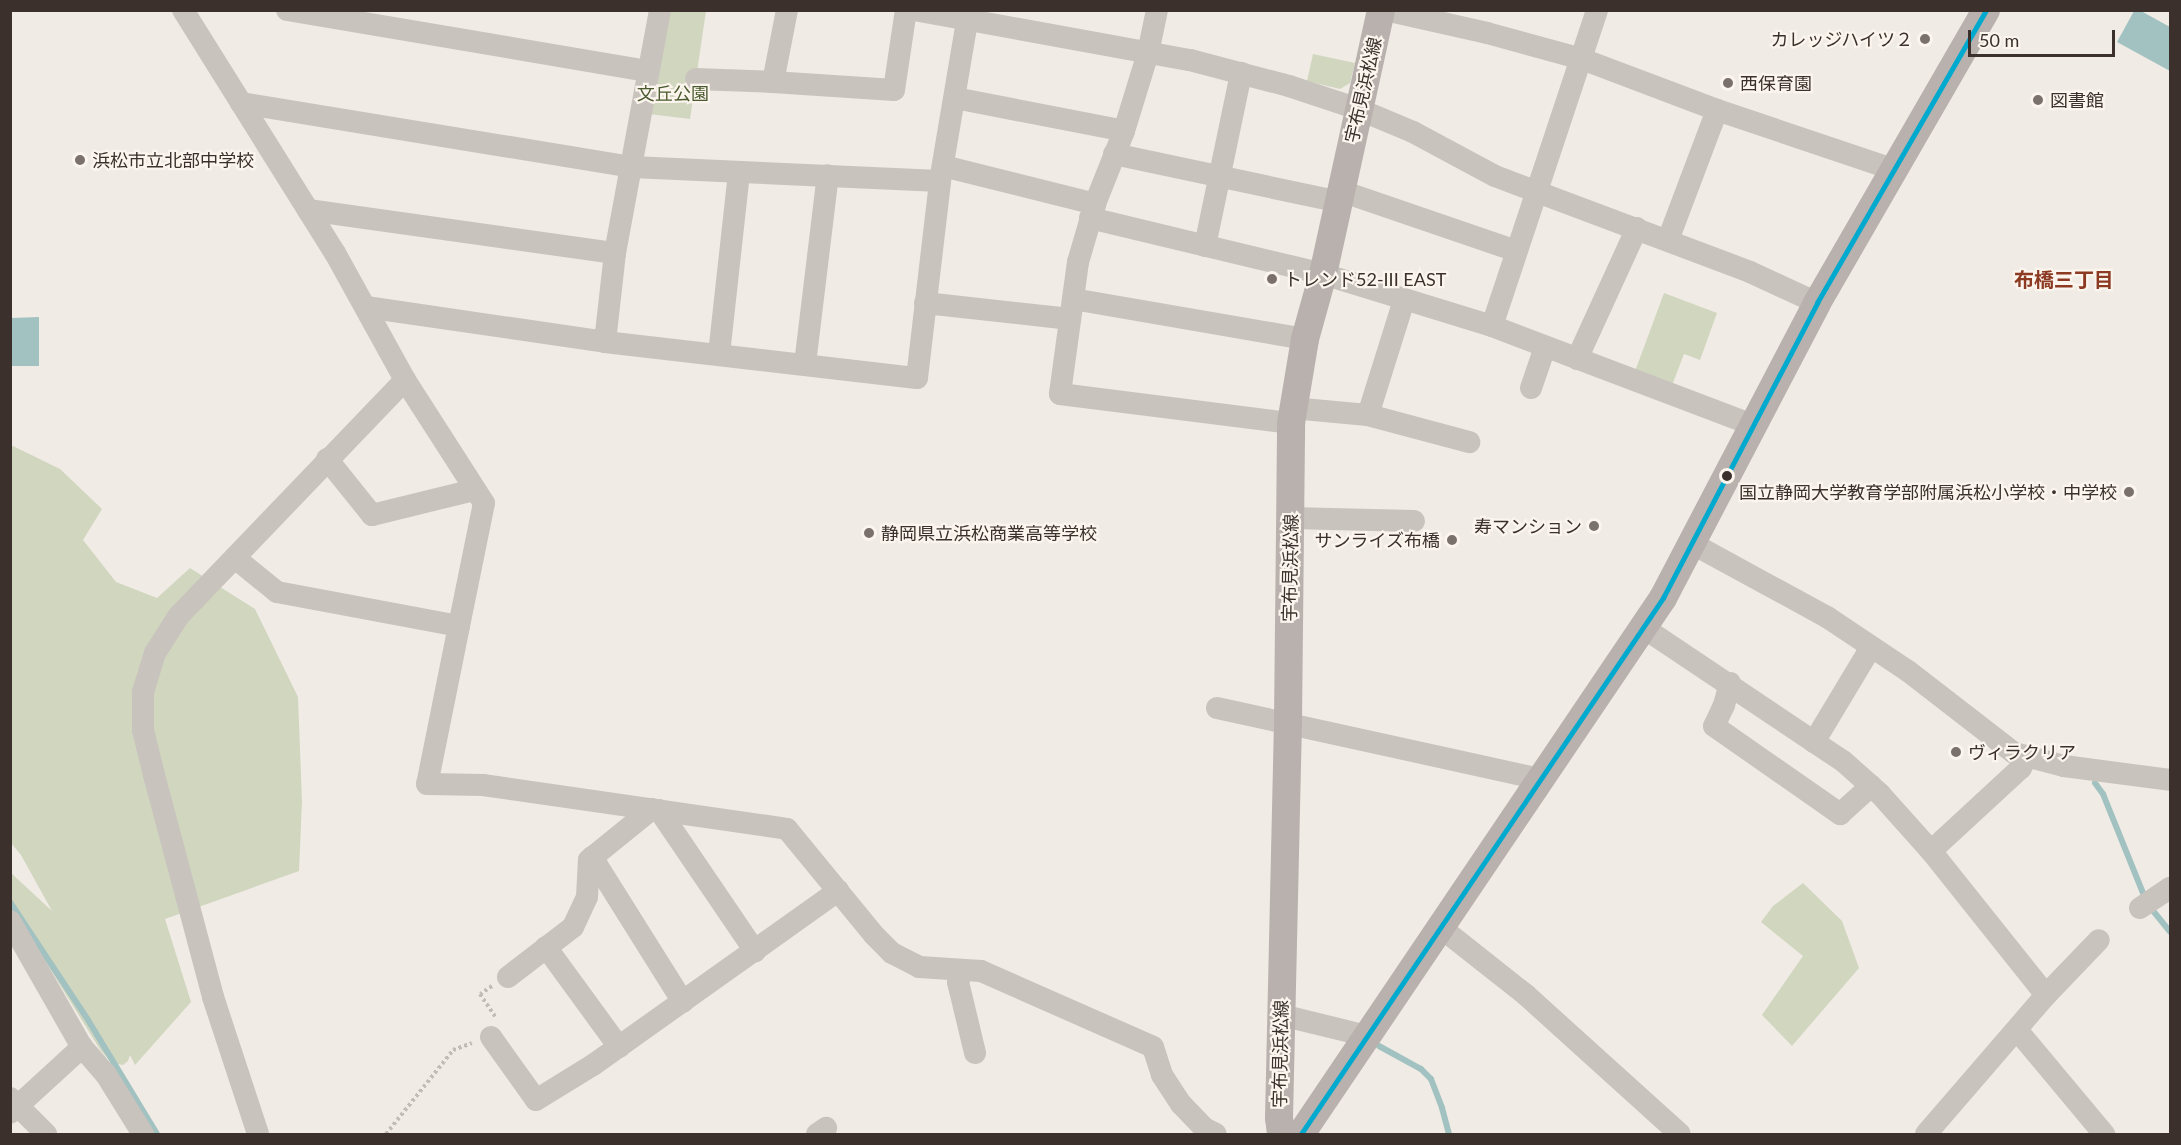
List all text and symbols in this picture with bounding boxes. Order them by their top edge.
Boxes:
scale bar [1971,18,2118,56]
place label: カレッジハイツ２ [1769,28,1913,50]
text: 50 m [1979,29,2019,51]
marker: カレッジハイツ２ [1918,32,1932,46]
street label: 宇布見浜松線 [1340,35,1386,145]
place label: 西保育園 [1740,72,1812,94]
marker: 西保育園 [1721,76,1735,90]
park label: 文丘公園 [637,82,709,104]
place label: 図書館 [2050,89,2104,111]
marker: 図書館 [2031,93,2045,107]
place label: 浜松市立北部中学校 [92,149,254,171]
marker: 浜松市立北部中学校 [73,153,87,167]
district label: 布橋三丁目 [2014,267,2114,291]
place label: トレンド52-III EAST [1284,268,1446,290]
marker: トレンド52-III EAST [1265,272,1279,286]
unlabelled marker [1721,470,1733,482]
place label: 国立静岡大学教育学部附属浜松小学校・中学校 [1739,481,2117,503]
marker: 国立静岡大学教育学部附属浜松小学校・中学校 [2122,485,2136,499]
street label: 宇布見浜松線 [1278,514,1302,622]
place label: 寿マンション [1474,515,1582,537]
marker: 寿マンション [1587,519,1601,533]
place label: 静岡県立浜松商業高等学校 [881,522,1097,544]
marker: 静岡県立浜松商業高等学校 [862,526,876,540]
place label: サンライズ布橋 [1314,529,1440,551]
marker: サンライズ布橋 [1445,533,1459,547]
place label: ヴィラクリア [1968,741,2076,763]
marker: ヴィラクリア [1949,745,1963,759]
street label: 宇布見浜松線 [1268,1000,1292,1108]

